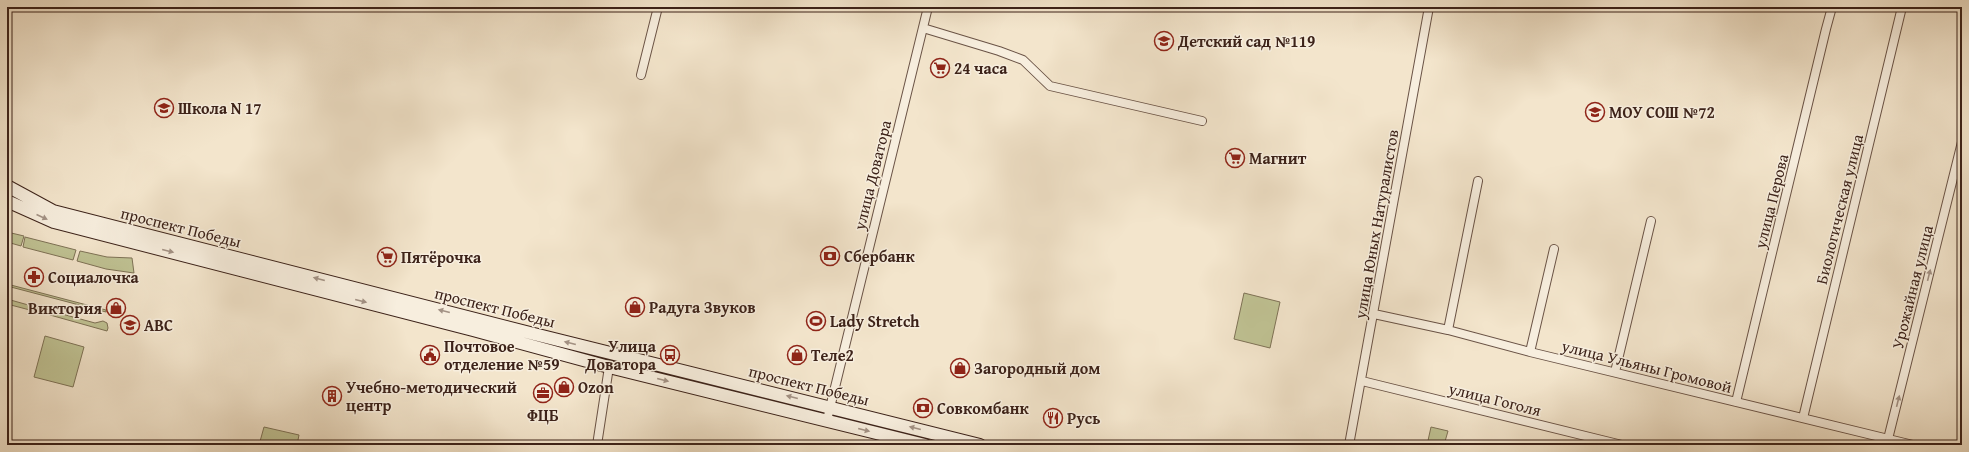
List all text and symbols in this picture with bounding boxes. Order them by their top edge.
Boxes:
place label: Детский сад №119 [1177,29,1315,53]
school or university icon: Детский сад №119 [1153,30,1175,52]
place label: 24 часа [954,56,1008,80]
supermarket icon: 24 часа [929,57,951,79]
place label: Школа N 17 [178,96,262,120]
school or university icon: Школа N 17 [153,97,175,119]
place label: МОУ СОШ №72 [1609,100,1715,124]
school or university icon: МОУ СОШ №72 [1584,101,1606,123]
street label: улица Доватора [846,117,897,234]
street label: улица Юных Натуралистов [1347,127,1405,322]
street label: Биологическая улица [1809,131,1869,287]
place label: Магнит [1249,146,1307,170]
supermarket icon: Магнит [1224,147,1246,169]
street label: улица Перова [1747,151,1794,252]
street label: проспект Победы [118,200,244,254]
one-way arrow [37,214,48,220]
street label: Урожайная улица [1885,222,1939,352]
place label: Сбербанк [844,244,915,268]
place label: Пятёрочка [401,245,482,269]
bank icon: Сбербанк [819,245,841,267]
supermarket icon: Пятёрочка [376,246,398,268]
one-way arrow [162,248,174,254]
place label: Социалочка [48,265,139,289]
pharmacy icon: Социалочка [23,266,45,288]
one-way arrow [1927,269,1933,281]
one-way arrow [312,276,324,282]
street label: проспект Победы [432,280,558,334]
place label: Радуга Звуков [649,295,756,319]
place label: Виктория [28,296,102,320]
shop icon: Радуга Звуков [624,296,646,318]
shop icon: Виктория [105,297,127,319]
one-way arrow [355,298,368,304]
one-way arrow [438,308,450,314]
place label: Lady Stretch [830,309,920,333]
sports icon: Lady Stretch [805,310,827,332]
place label: АВС [144,313,173,337]
school or university icon: АВС [119,314,141,336]
street label: улица Ульяны Громовой [1558,333,1735,399]
place label: Почтовое отделение №59 [444,334,559,376]
place label: Улица Доватора [584,334,657,376]
one-way arrow [564,340,576,346]
place label: Теле2 [811,343,854,367]
public building icon: Почтовое отделение №59 [419,344,441,366]
bus stop icon: Улица Доватора [659,344,681,366]
shop icon: Теле2 [786,344,808,366]
place label: Загородный дом [974,356,1100,380]
shop icon: Загородный дом [949,357,971,379]
street label: проспект Победы [746,358,872,412]
place label: Учебно-методический центр [346,375,517,417]
place label: Ozon [578,375,614,399]
shop icon: Ozon [553,376,575,398]
street label: улица Гоголя [1445,376,1544,422]
one-way arrow [657,377,669,383]
office icon: ФЦБ [532,382,554,404]
building icon: Учебно-методический центр [321,385,343,407]
one-way arrow [786,394,798,400]
one-way arrow [1895,395,1901,407]
place label: Совкомбанк [937,396,1029,420]
bank icon: Совкомбанк [912,397,934,419]
place label: ФЦБ [527,403,559,427]
place label: Русь [1067,406,1100,430]
restaurant icon: Русь [1042,407,1064,429]
one-way arrow [909,425,921,431]
one-way arrow [859,427,871,433]

